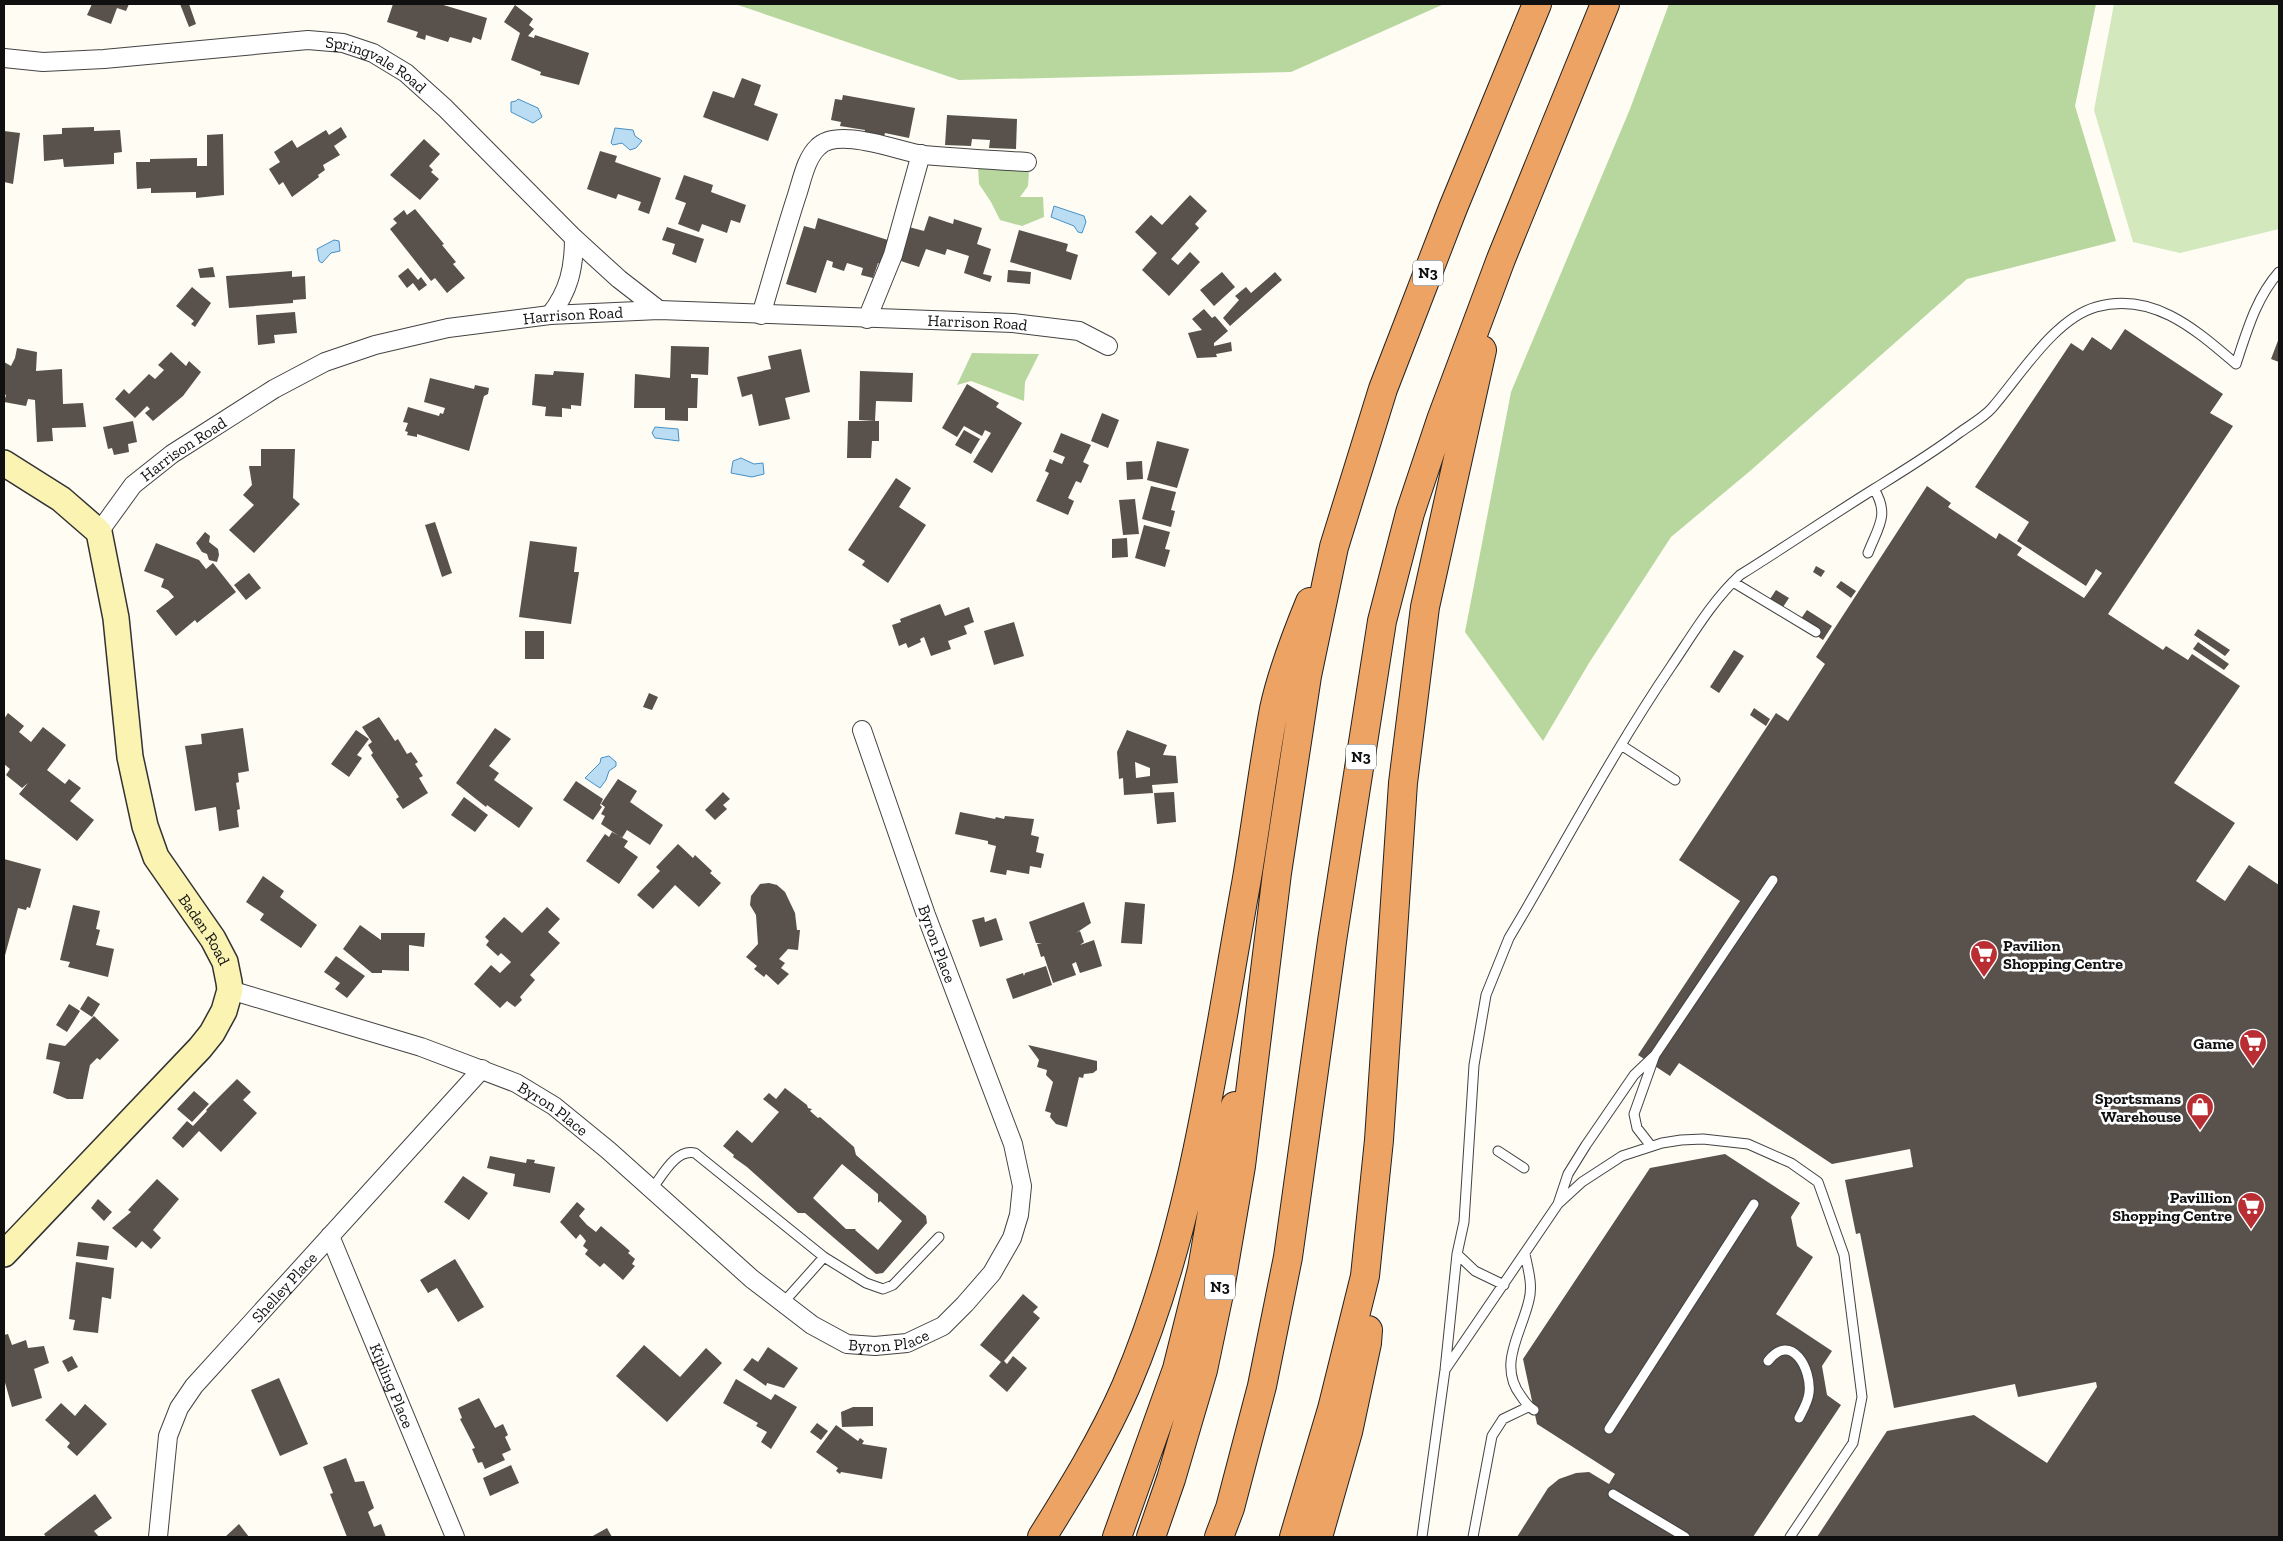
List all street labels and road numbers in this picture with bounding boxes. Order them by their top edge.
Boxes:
street label: Springvale Road [325,32,431,97]
road number: N3 [1413,260,1443,286]
street label: Harrison Road [522,302,624,328]
street label: Harrison Road [927,310,1029,334]
street label: Harrison Road [136,412,230,485]
road number: N3 [1346,744,1376,770]
street label: Baden Road [175,890,234,968]
street label: Byron Place [914,902,960,986]
street label: Byron Place [515,1077,592,1140]
street label: Shelley Place [247,1248,321,1326]
road number: N3 [1205,1274,1235,1300]
street label: Byron Place [848,1325,932,1356]
street label: Kipling Place [366,1340,418,1431]

